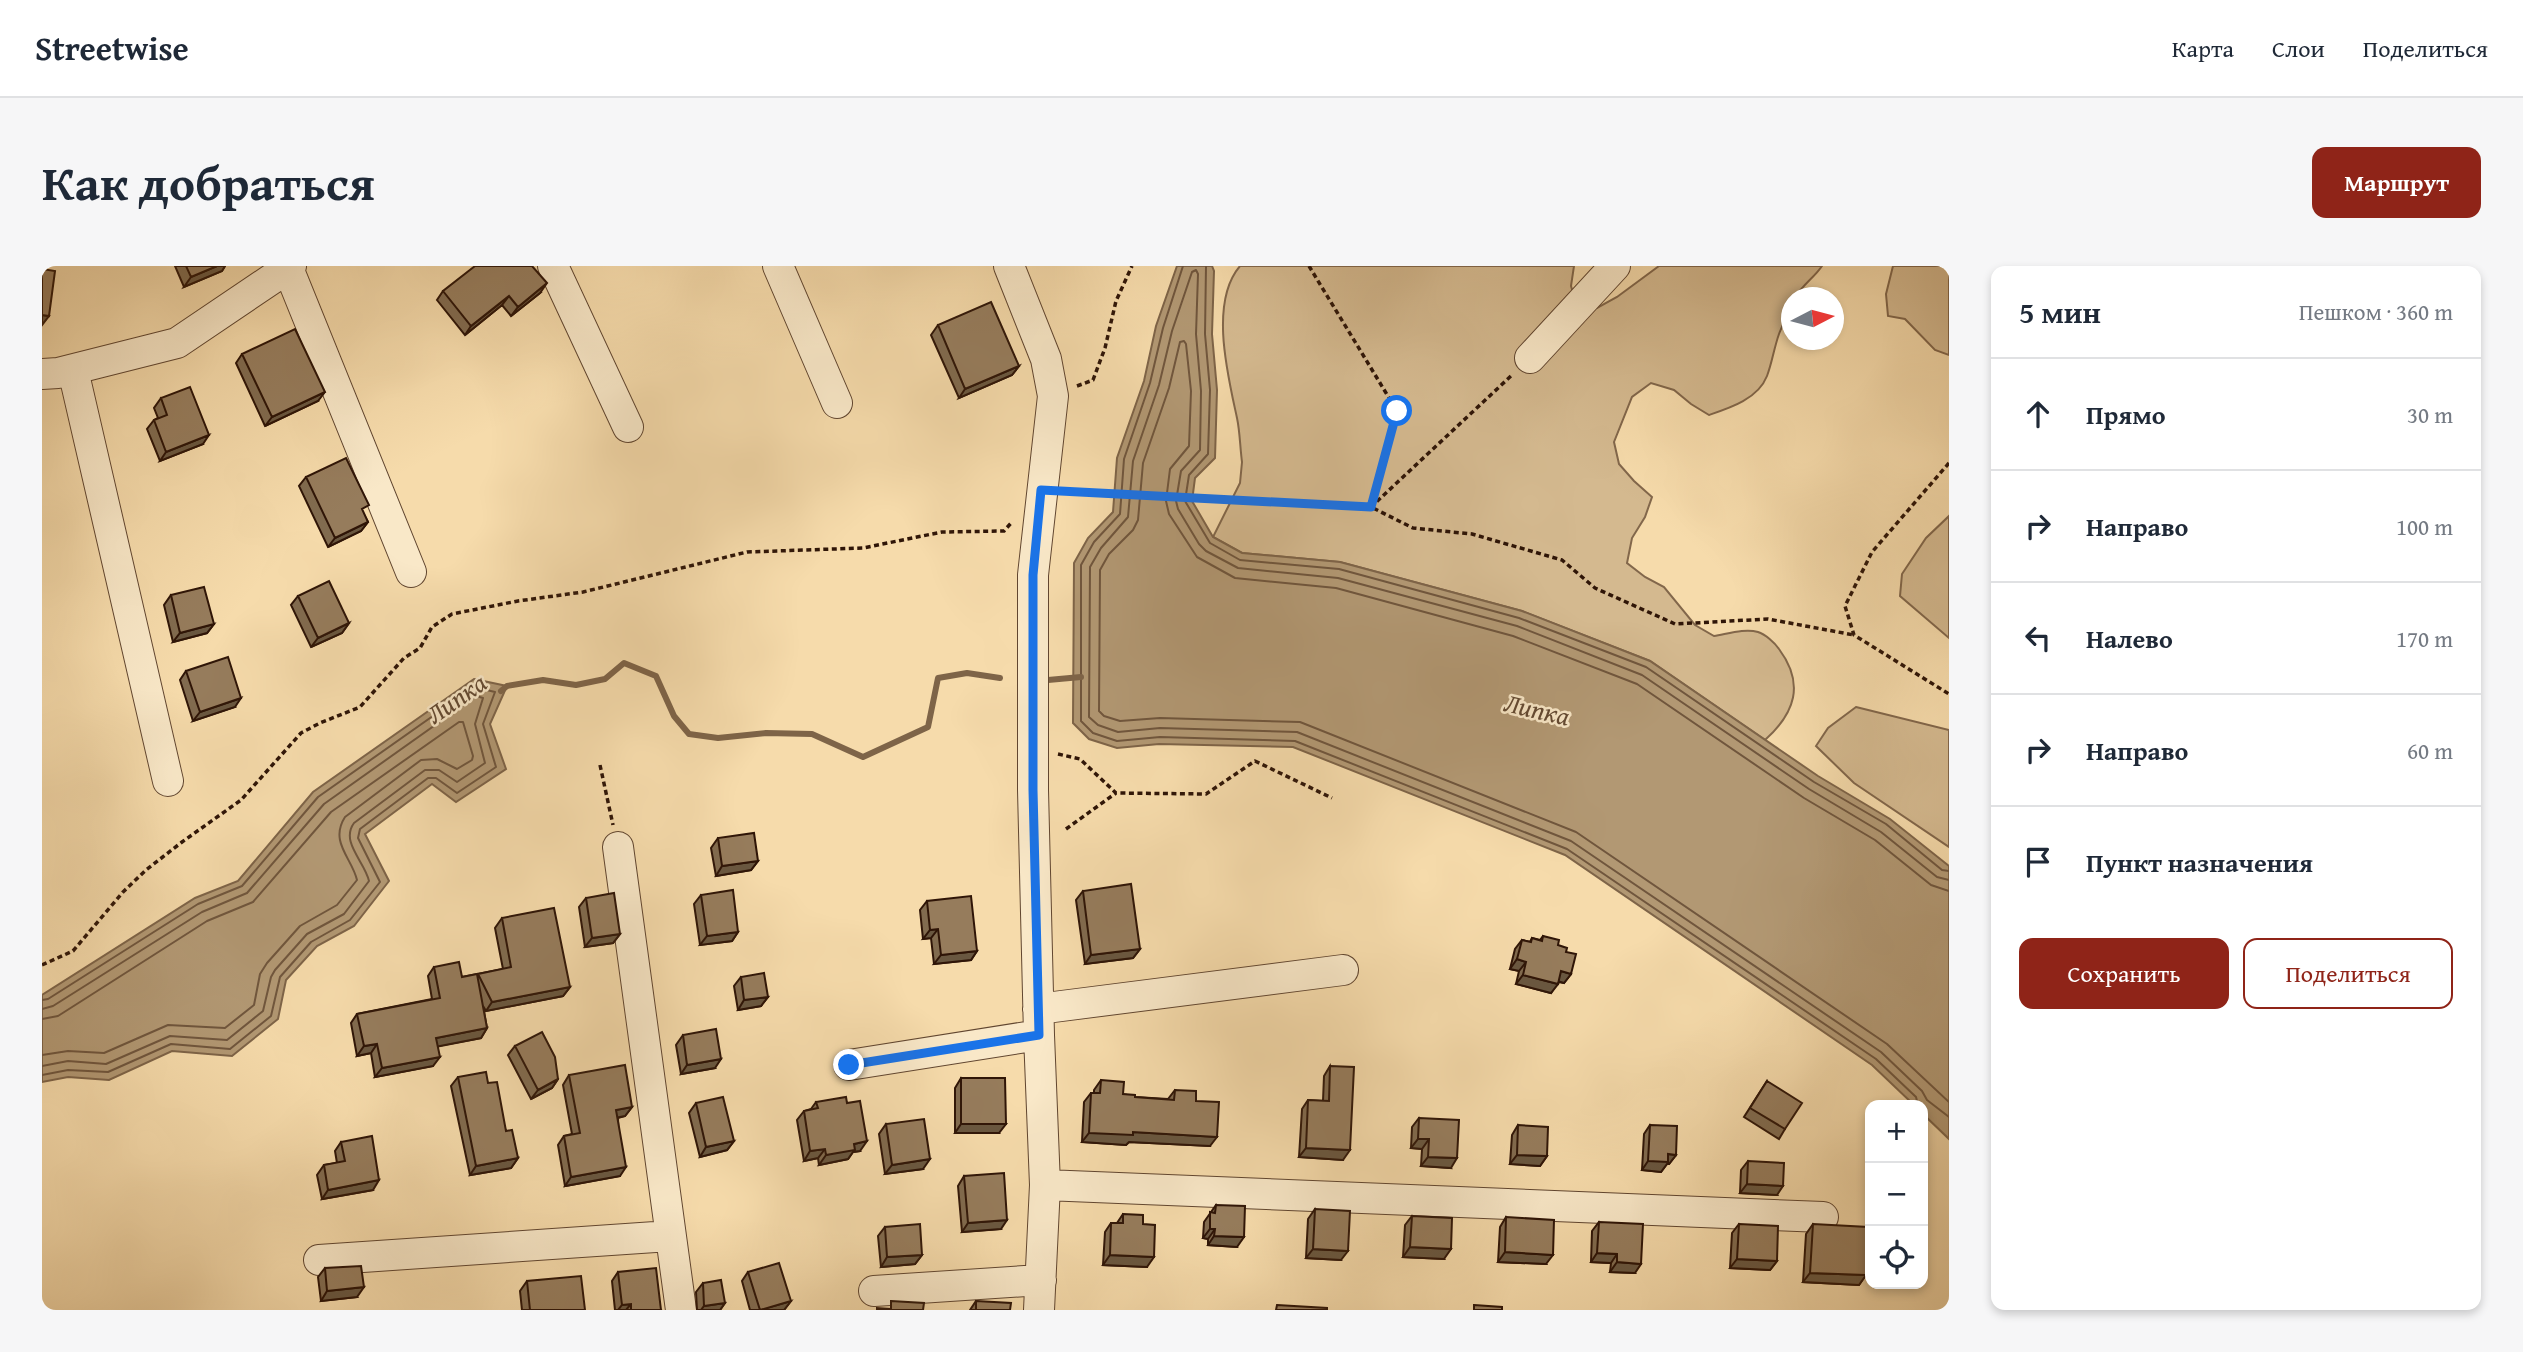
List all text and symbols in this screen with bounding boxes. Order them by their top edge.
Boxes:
text: Streetwise [35,24,189,72]
text: Карта [2172,31,2234,66]
text: Слои [2272,31,2325,66]
text: Поделиться [2363,31,2488,66]
text: Как добраться [42,146,375,218]
button: Маршрут [2312,147,2481,218]
north arrow [1781,287,1844,350]
text: 5 мин [2019,290,2101,334]
text: Пешком · 360 m [2299,295,2453,328]
route start [1381,395,1412,426]
icon: ahead [2019,395,2057,433]
text: Прямо [2086,395,2166,434]
text: 30 m [2407,398,2453,431]
icon: right [2019,507,2057,545]
text: Направо [2086,507,2188,546]
text: 100 m [2396,510,2453,543]
icon: left [2019,619,2057,657]
text: Налево [2086,619,2173,658]
text: 170 m [2396,622,2453,655]
water label: Липка [418,663,494,733]
water label: Липка [1500,683,1574,735]
icon: right [2019,731,2057,769]
text: Направо [2086,731,2188,770]
text: 60 m [2407,734,2453,767]
icon: arrive [2019,843,2057,881]
text: Пункт назначения [2086,843,2313,882]
button: Сохранить [2019,938,2229,1009]
button: Поделиться [2243,938,2453,1009]
route end [833,1049,864,1080]
map controls [1865,1100,1928,1289]
button: + [1865,1100,1928,1163]
button: − [1865,1163,1928,1226]
button: locate [1865,1226,1928,1289]

